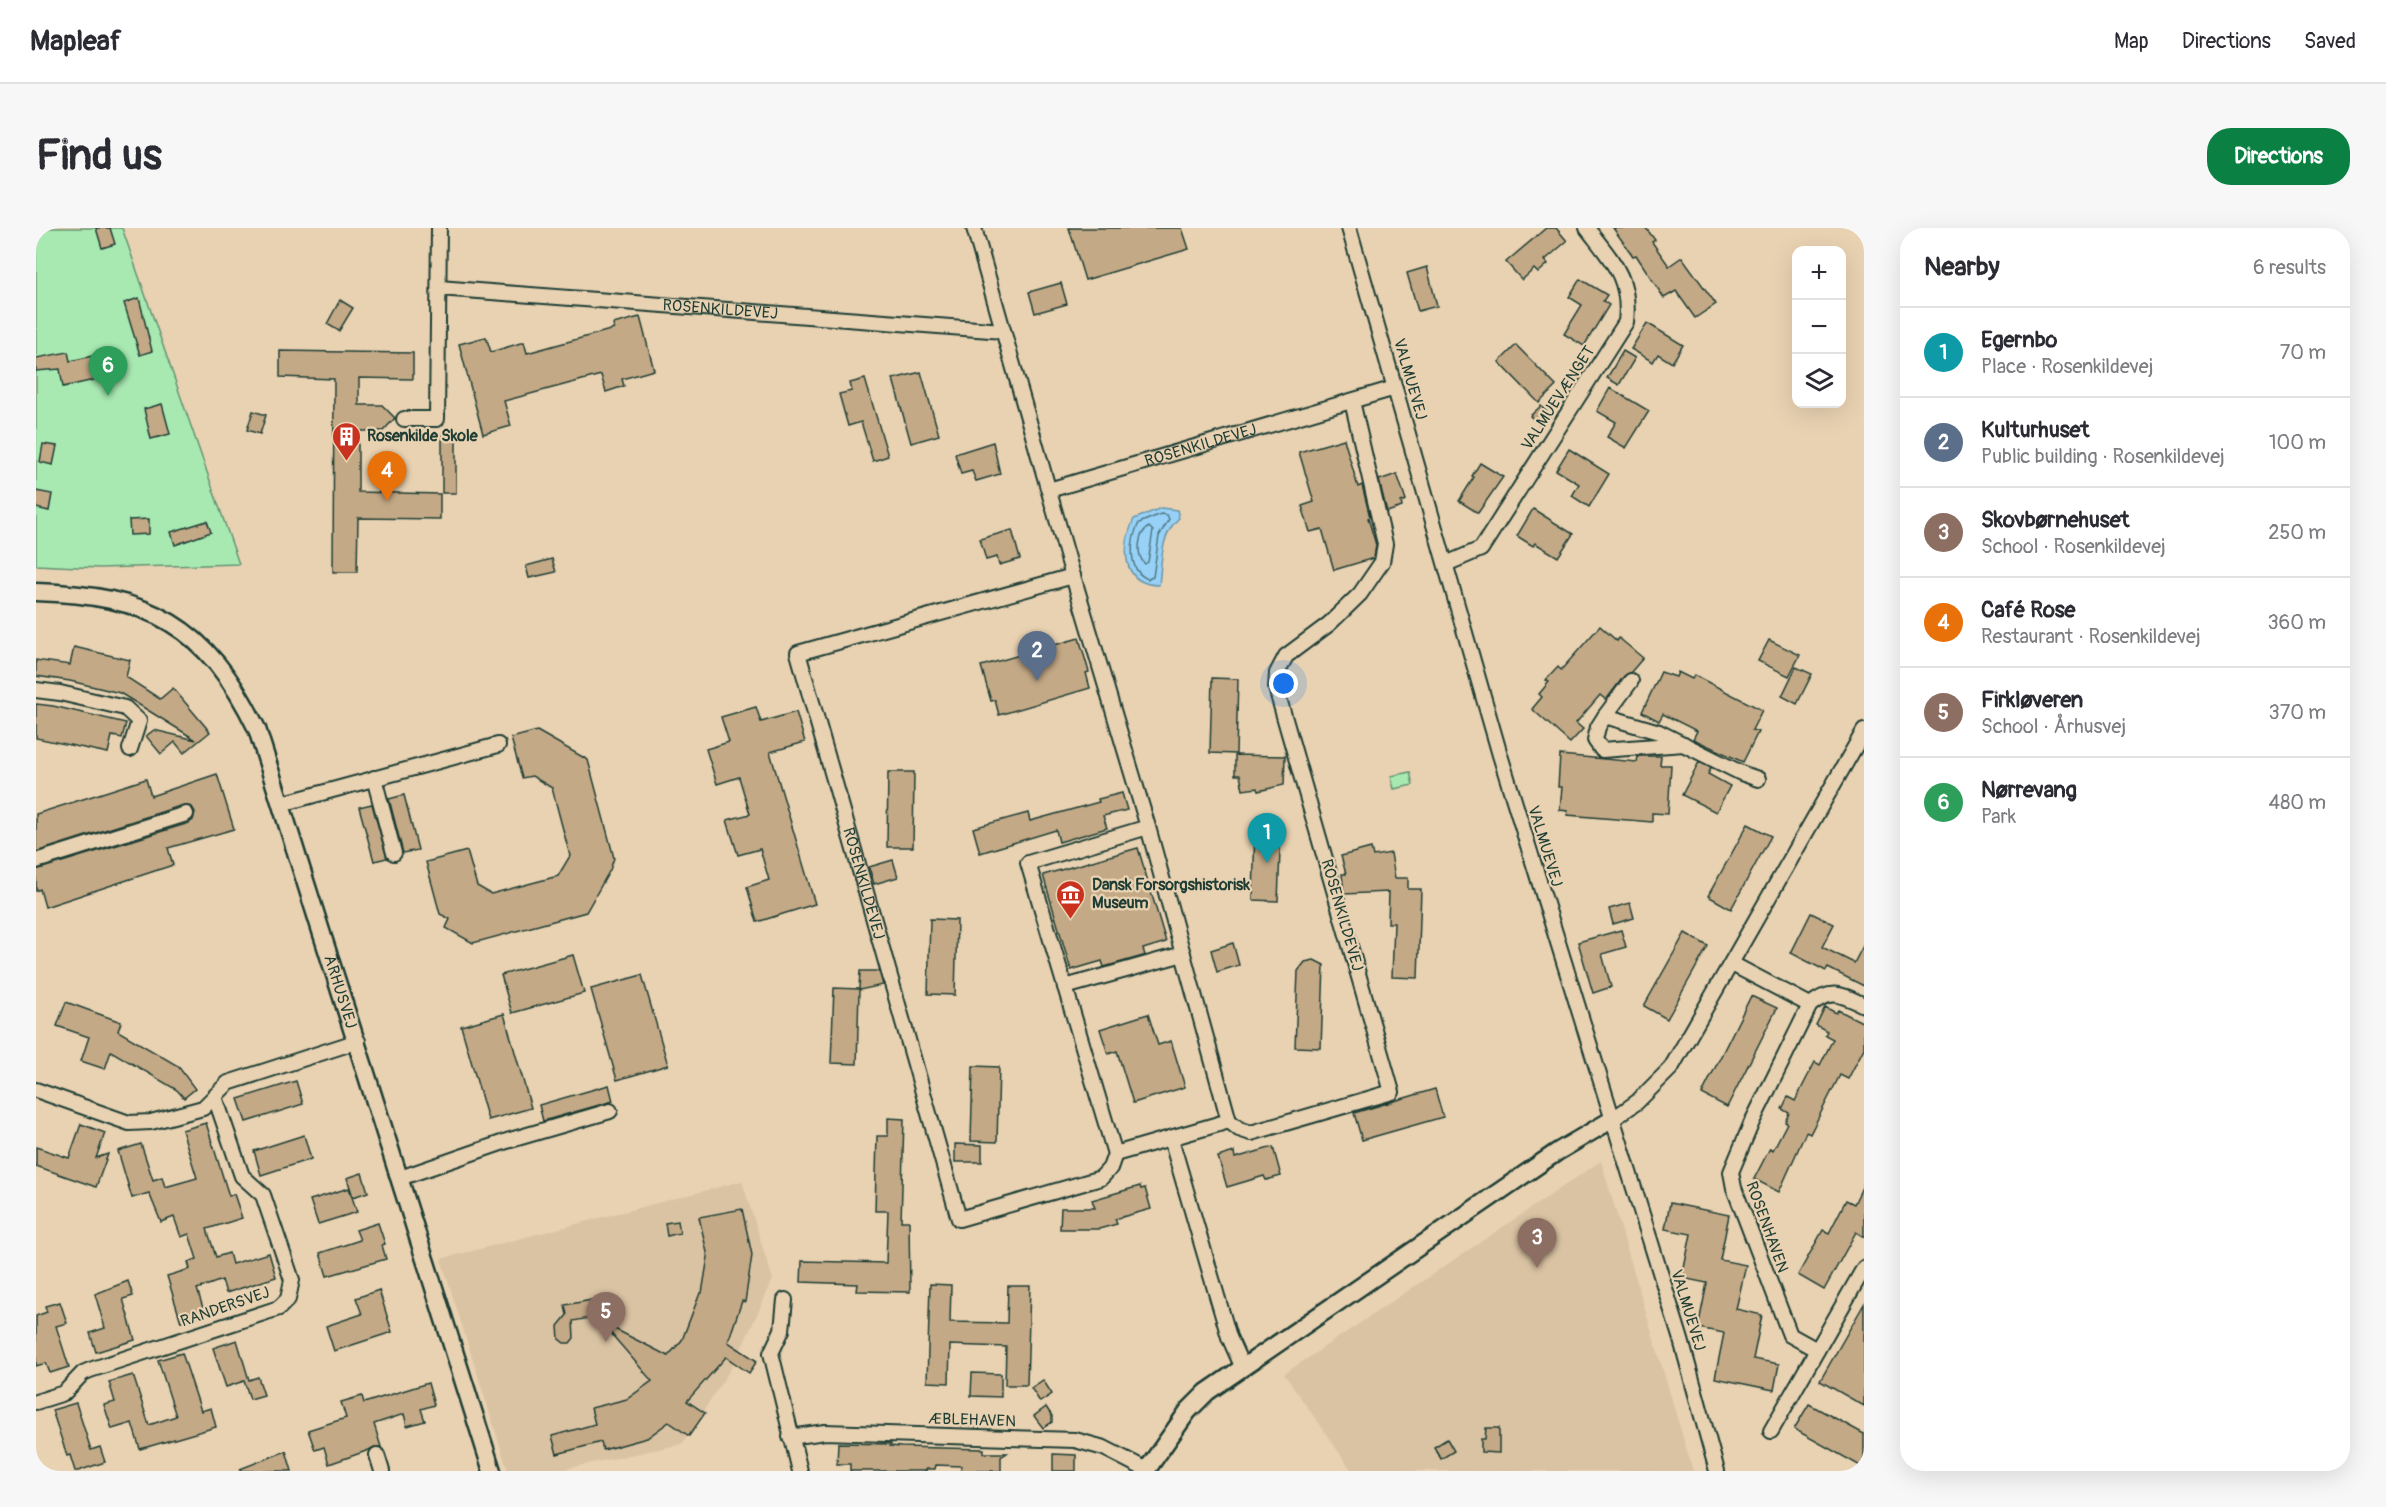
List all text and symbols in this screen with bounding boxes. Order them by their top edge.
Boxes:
text: Mapleaf [30,24,121,59]
text: Map [2114,28,2149,55]
text: Directions [2182,28,2271,55]
text: Saved [2304,28,2356,55]
button: Directions [2207,128,2350,185]
text: Find us [36,130,162,182]
map controls [1792,246,1846,408]
button: + [1792,246,1846,300]
text: Nearby [1924,251,2000,283]
text: 6 results [2253,255,2326,280]
street label: ROSENKILDEVEJ [662,295,779,324]
button: − [1792,300,1846,354]
text: Egernbo [1981,326,2057,354]
street label: VALMUEVEJ [1389,336,1431,422]
text: 1 [1940,340,1947,365]
text: 70 m [2280,340,2326,365]
street label: VALMUEVÆNGET [1517,342,1599,454]
pin: 6 [88,346,128,396]
button: layers [1792,354,1846,408]
text: Place · Rosenkildevej [1981,354,2153,379]
text: Kulturhuset [1981,416,2089,444]
street label: ROSENKILDEVEJ [1142,419,1259,471]
building icon: Rosenkilde Skole [330,420,362,462]
place label: Rosenkilde Skole [367,426,479,446]
text: 2 [1938,430,1949,455]
text: 100 m [2269,430,2326,455]
text: Public building · Rosenkildevej [1981,444,2225,469]
pin: 4 [368,452,406,501]
text: Skovbørnehuset [1981,506,2129,534]
text: 3 [1938,520,1949,545]
text: 250 m [2268,520,2326,545]
text: School · Rosenkildevej [1981,534,2166,559]
text: Café Rose [1981,596,2075,624]
text: 4 [1938,610,1949,635]
text: 360 m [2267,610,2326,635]
text: Restaurant · Rosenkildevej [1981,624,2201,649]
pin: 2 [1018,632,1056,681]
your location [1269,669,1298,698]
text: Firkløveren [1981,686,2083,714]
text: 5 [1938,700,1949,725]
text: 370 m [2269,700,2326,725]
text: School · Århusvej [1981,714,2126,739]
text: Nørrevang [1981,776,2077,804]
text: 6 [1938,790,1949,815]
text: 480 m [2269,790,2326,815]
street label: VALMUEVEJ [1523,803,1567,889]
text: Park [1981,804,2016,829]
pin: 1 [1248,814,1286,863]
street label: ROSENKILDEVEJ [838,825,889,942]
street label: ROSENKILDEVEJ [1316,857,1368,974]
place label: Dansk Forsorgshistorisk Museum [1092,875,1250,913]
museum icon: Dansk Forsorgshistorisk Museum [1055,878,1087,920]
street label: ÅRHUSVEJ [319,952,361,1031]
street label: ROSENHAVEN [1741,1179,1793,1275]
pin: 3 [1518,1218,1556,1268]
street label: VALMUEVEJ [1666,1267,1710,1353]
street label: RANDERSVEJ [178,1282,273,1332]
pin: 5 [586,1292,626,1342]
street label: ÆBLEHAVEN [928,1408,1016,1432]

